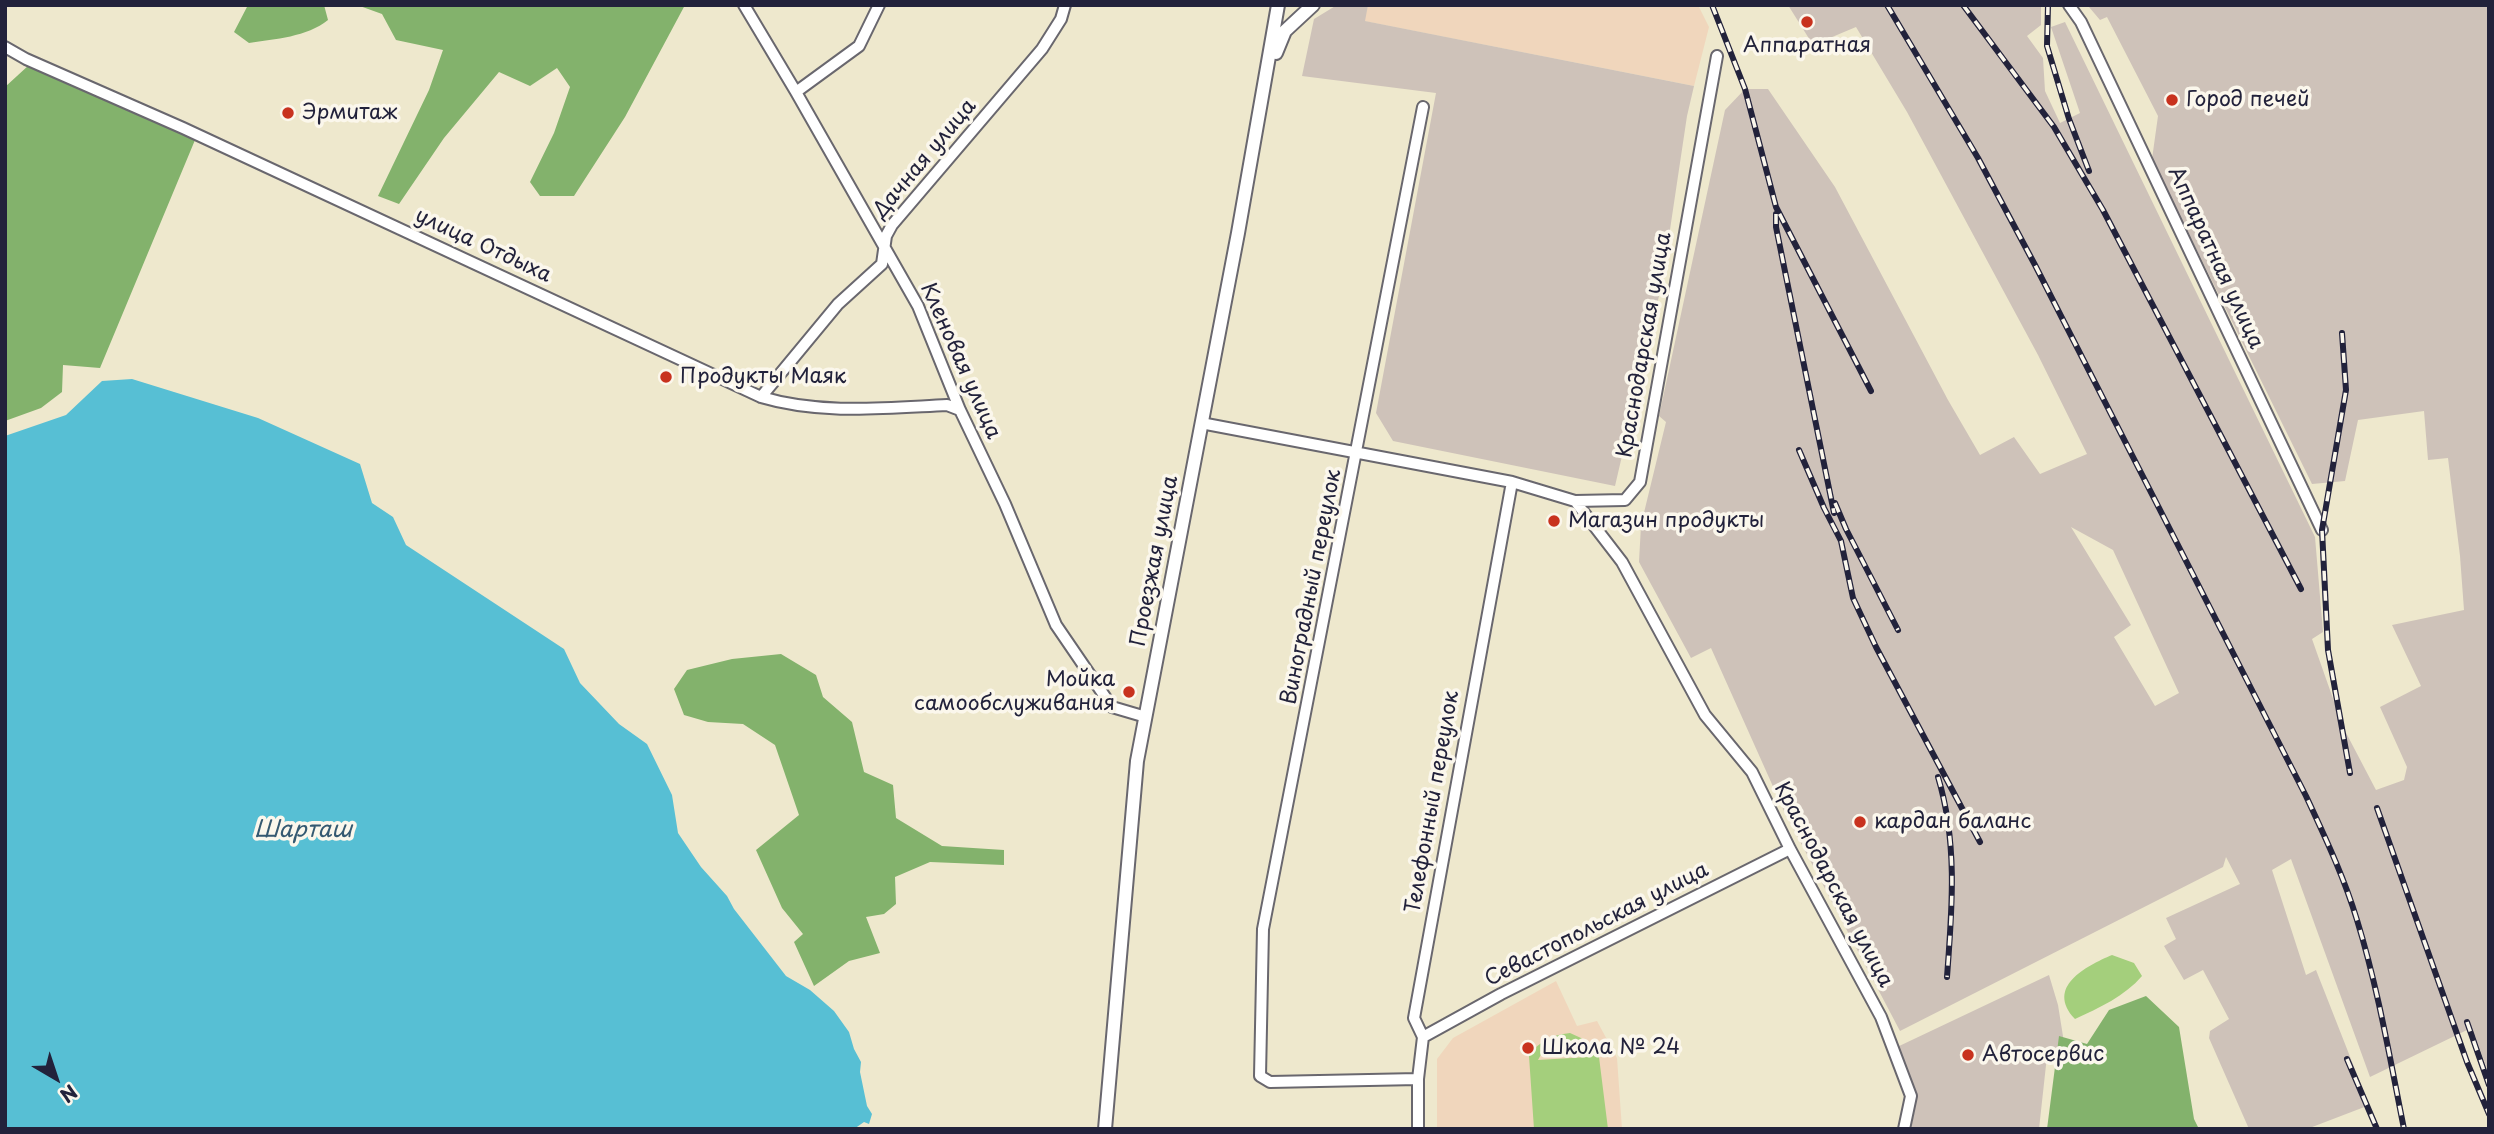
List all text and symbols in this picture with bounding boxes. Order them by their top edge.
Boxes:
marker: Аппаратная [1799,14,1815,30]
place label: Аппаратная [1743,33,1871,59]
place label: Город печей [2186,87,2310,113]
marker: Город печей [2164,92,2180,108]
street label: Дачная улица [868,94,982,224]
place label: Эрмитаж [302,100,397,126]
marker: Эрмитаж [280,105,296,121]
street label: Аппаратная улица [2162,163,2268,353]
street label: улица Отдыха [411,203,555,289]
street label: Краснодарская улица [1613,230,1677,460]
street label: Кленовая улица [914,279,1006,443]
place label: Продукты Маяк [680,364,846,390]
marker: Продукты Маяк [658,369,674,385]
street label: Виноградный переулок [1277,467,1347,707]
street label: Проезжая улица [1126,474,1184,648]
place label: Магазин продукты [1568,508,1764,534]
marker: Магазин продукты [1546,513,1562,529]
place label: Мойка самообслуживания [914,667,1115,717]
marker: Мойка самообслуживания [1121,684,1137,700]
street label: Телефонный переулок [1401,689,1465,915]
street label: Краснодарская улица [1768,778,1898,992]
place label: кардан баланс [1874,809,2031,835]
marker: кардан баланс [1852,814,1868,830]
water label: Шарташ [254,817,352,845]
street label: Севастопольская улица [1481,858,1713,992]
place label: Школа № 24 [1542,1035,1680,1061]
marker: Школа № 24 [1520,1040,1536,1056]
place label: Автосервис [1982,1042,2104,1068]
north arrow [21,1043,91,1113]
marker: Автосервис [1960,1047,1976,1063]
text: N [55,1079,84,1110]

